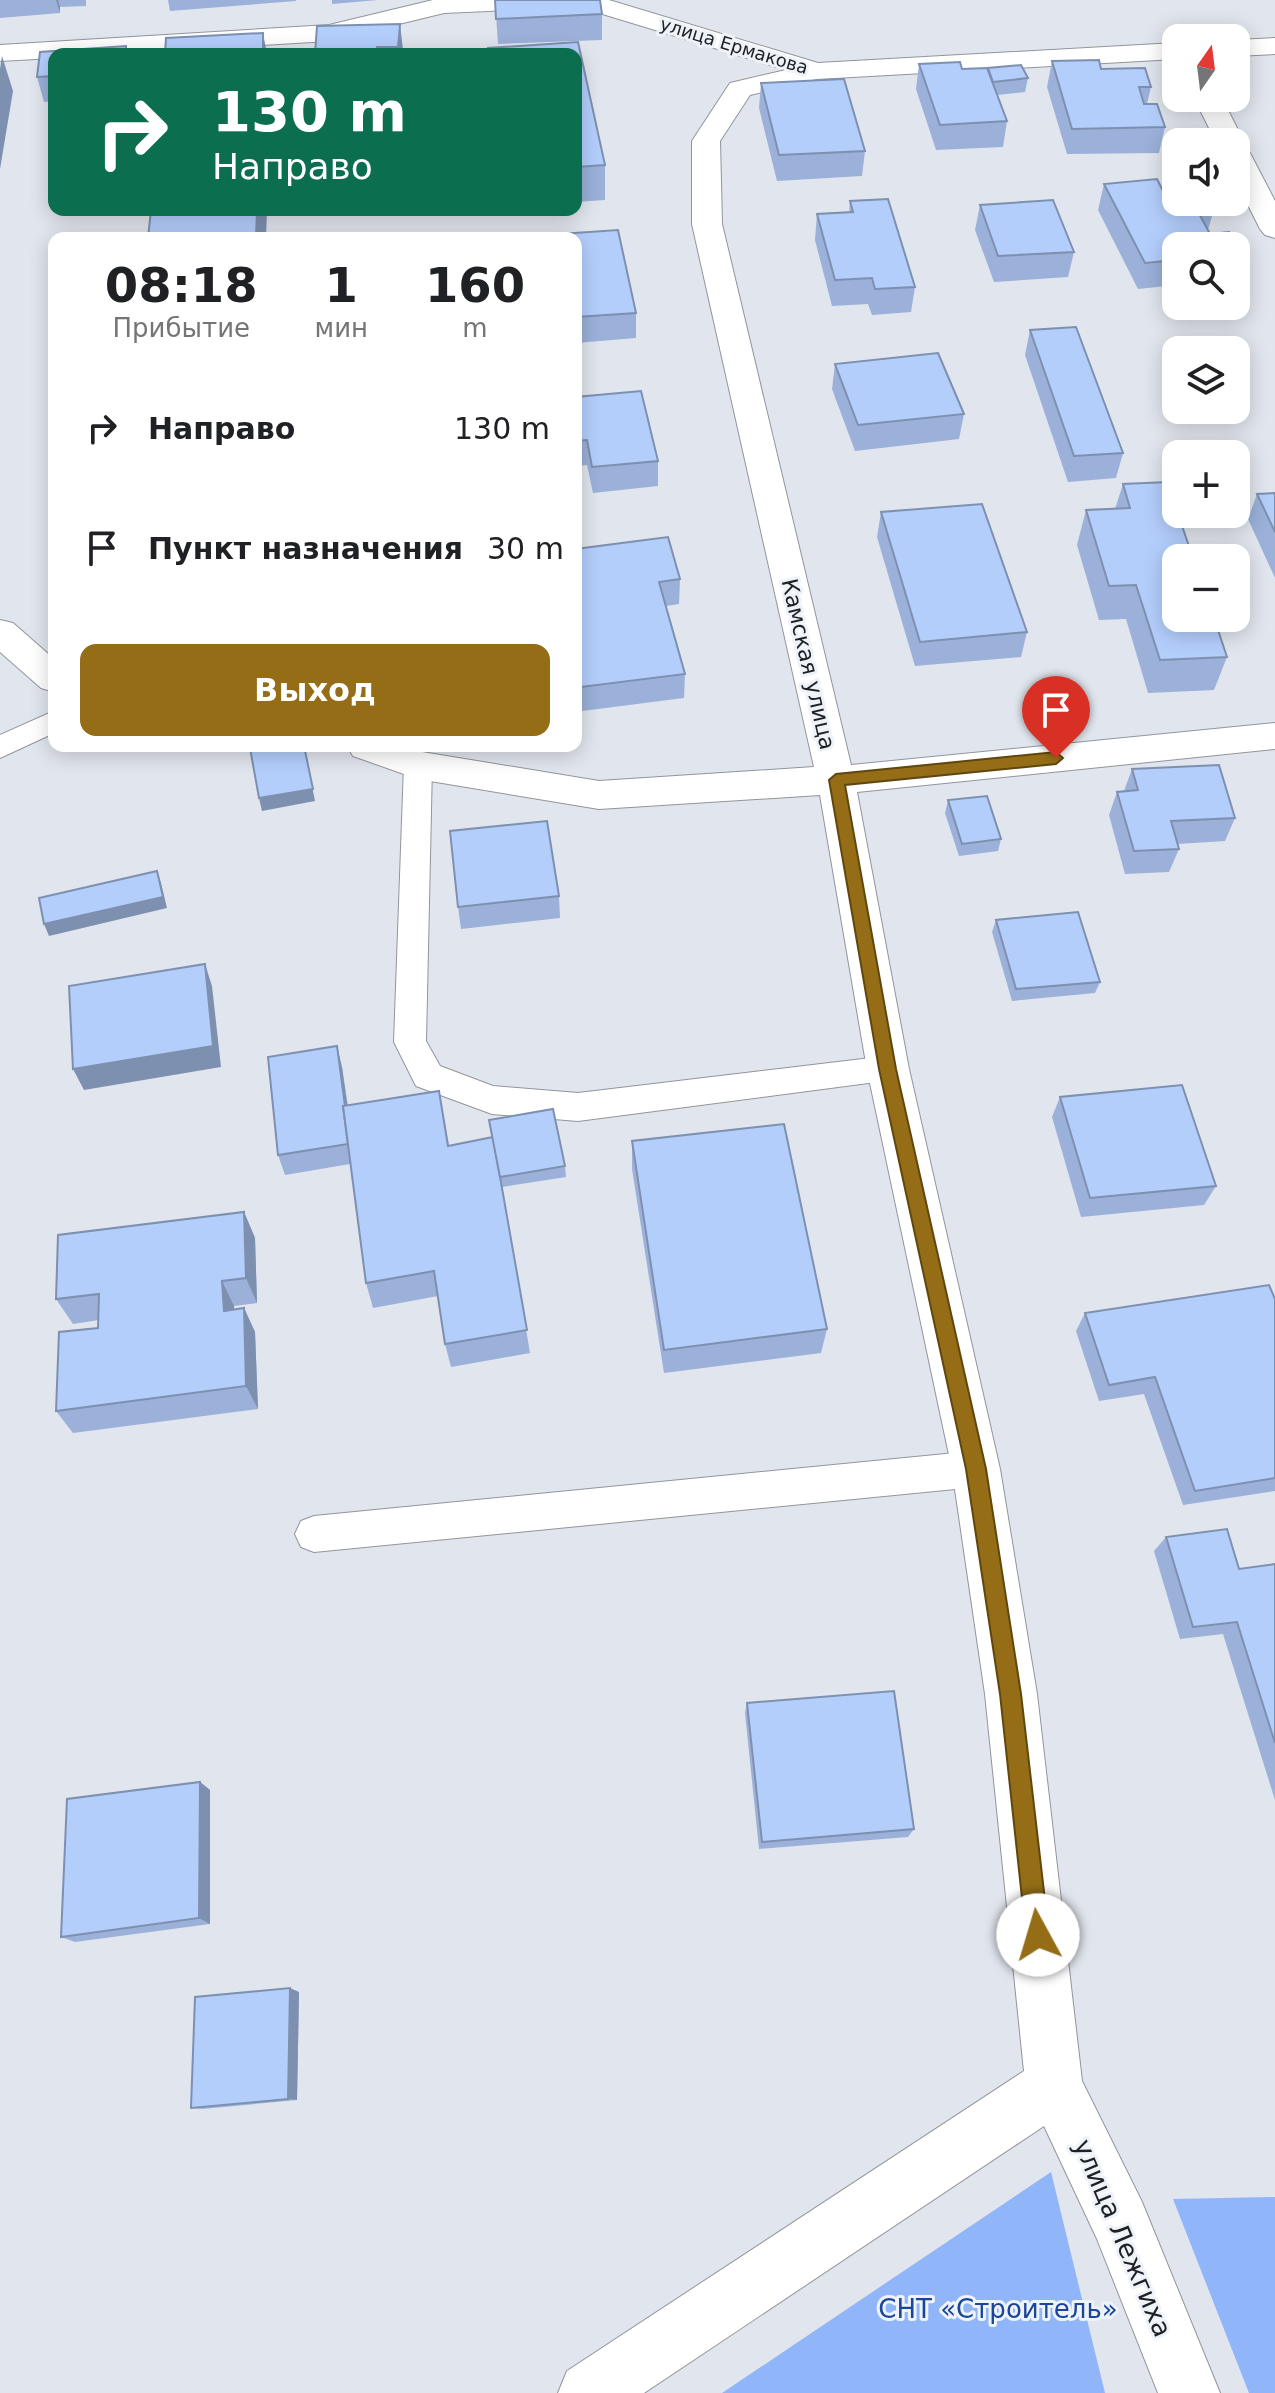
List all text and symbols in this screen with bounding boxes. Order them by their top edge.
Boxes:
street label: улица Ермакова [658,13,811,78]
north arrow [1162,24,1250,112]
map controls [1162,24,1250,632]
text: 130 m [212,79,407,144]
icon: right [80,80,184,184]
button: sound [1162,128,1250,216]
text: Направо [212,146,373,187]
button: search [1162,232,1250,320]
text: 08:18 [105,257,258,313]
text: 1 [325,257,358,313]
text: 160 [425,257,525,313]
text: Прибытие [112,313,250,343]
text: мин [315,313,368,343]
text: m [462,313,488,343]
button: layers [1162,336,1250,424]
icon: right [80,406,124,450]
text: Направо [148,411,295,446]
text: 130 m [454,411,550,446]
button: + [1162,440,1250,528]
icon: arrive [80,526,124,570]
text: Пункт назначения [148,531,463,566]
text: 30 m [487,531,564,566]
button: − [1162,544,1250,632]
street label: Камская улица [777,576,840,752]
button: Выход [80,644,550,736]
pin [1022,676,1090,758]
icon: arrive [1034,688,1078,732]
position arrow [996,1893,1080,1977]
street label: улица Лежгиха [1068,2135,1178,2341]
park label: СНТ «Строитель» [878,2294,1118,2324]

